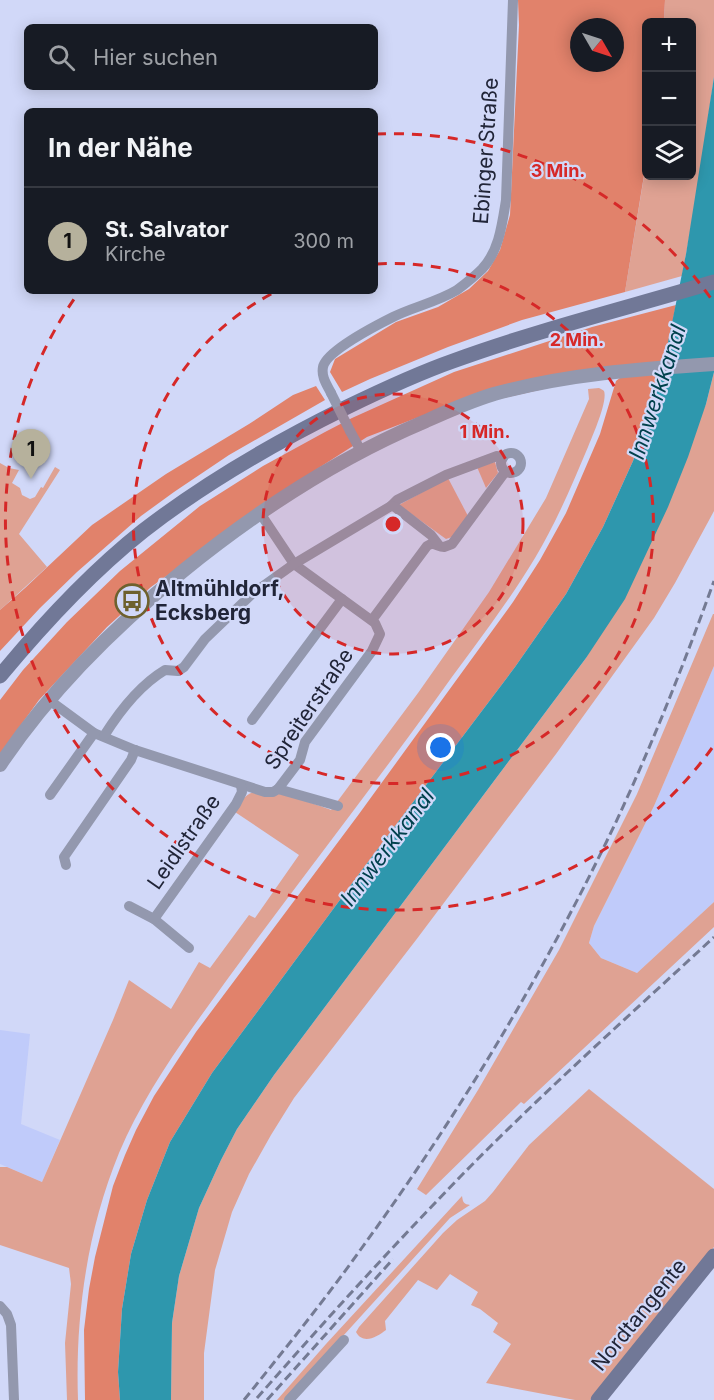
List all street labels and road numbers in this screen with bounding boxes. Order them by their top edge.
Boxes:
street label: Ebinger Straße [468,77,503,225]
street label: Spreiterstraße [259,643,358,774]
street label: Leidlstraße [142,789,225,894]
street label: Nordtangente [586,1254,691,1376]

